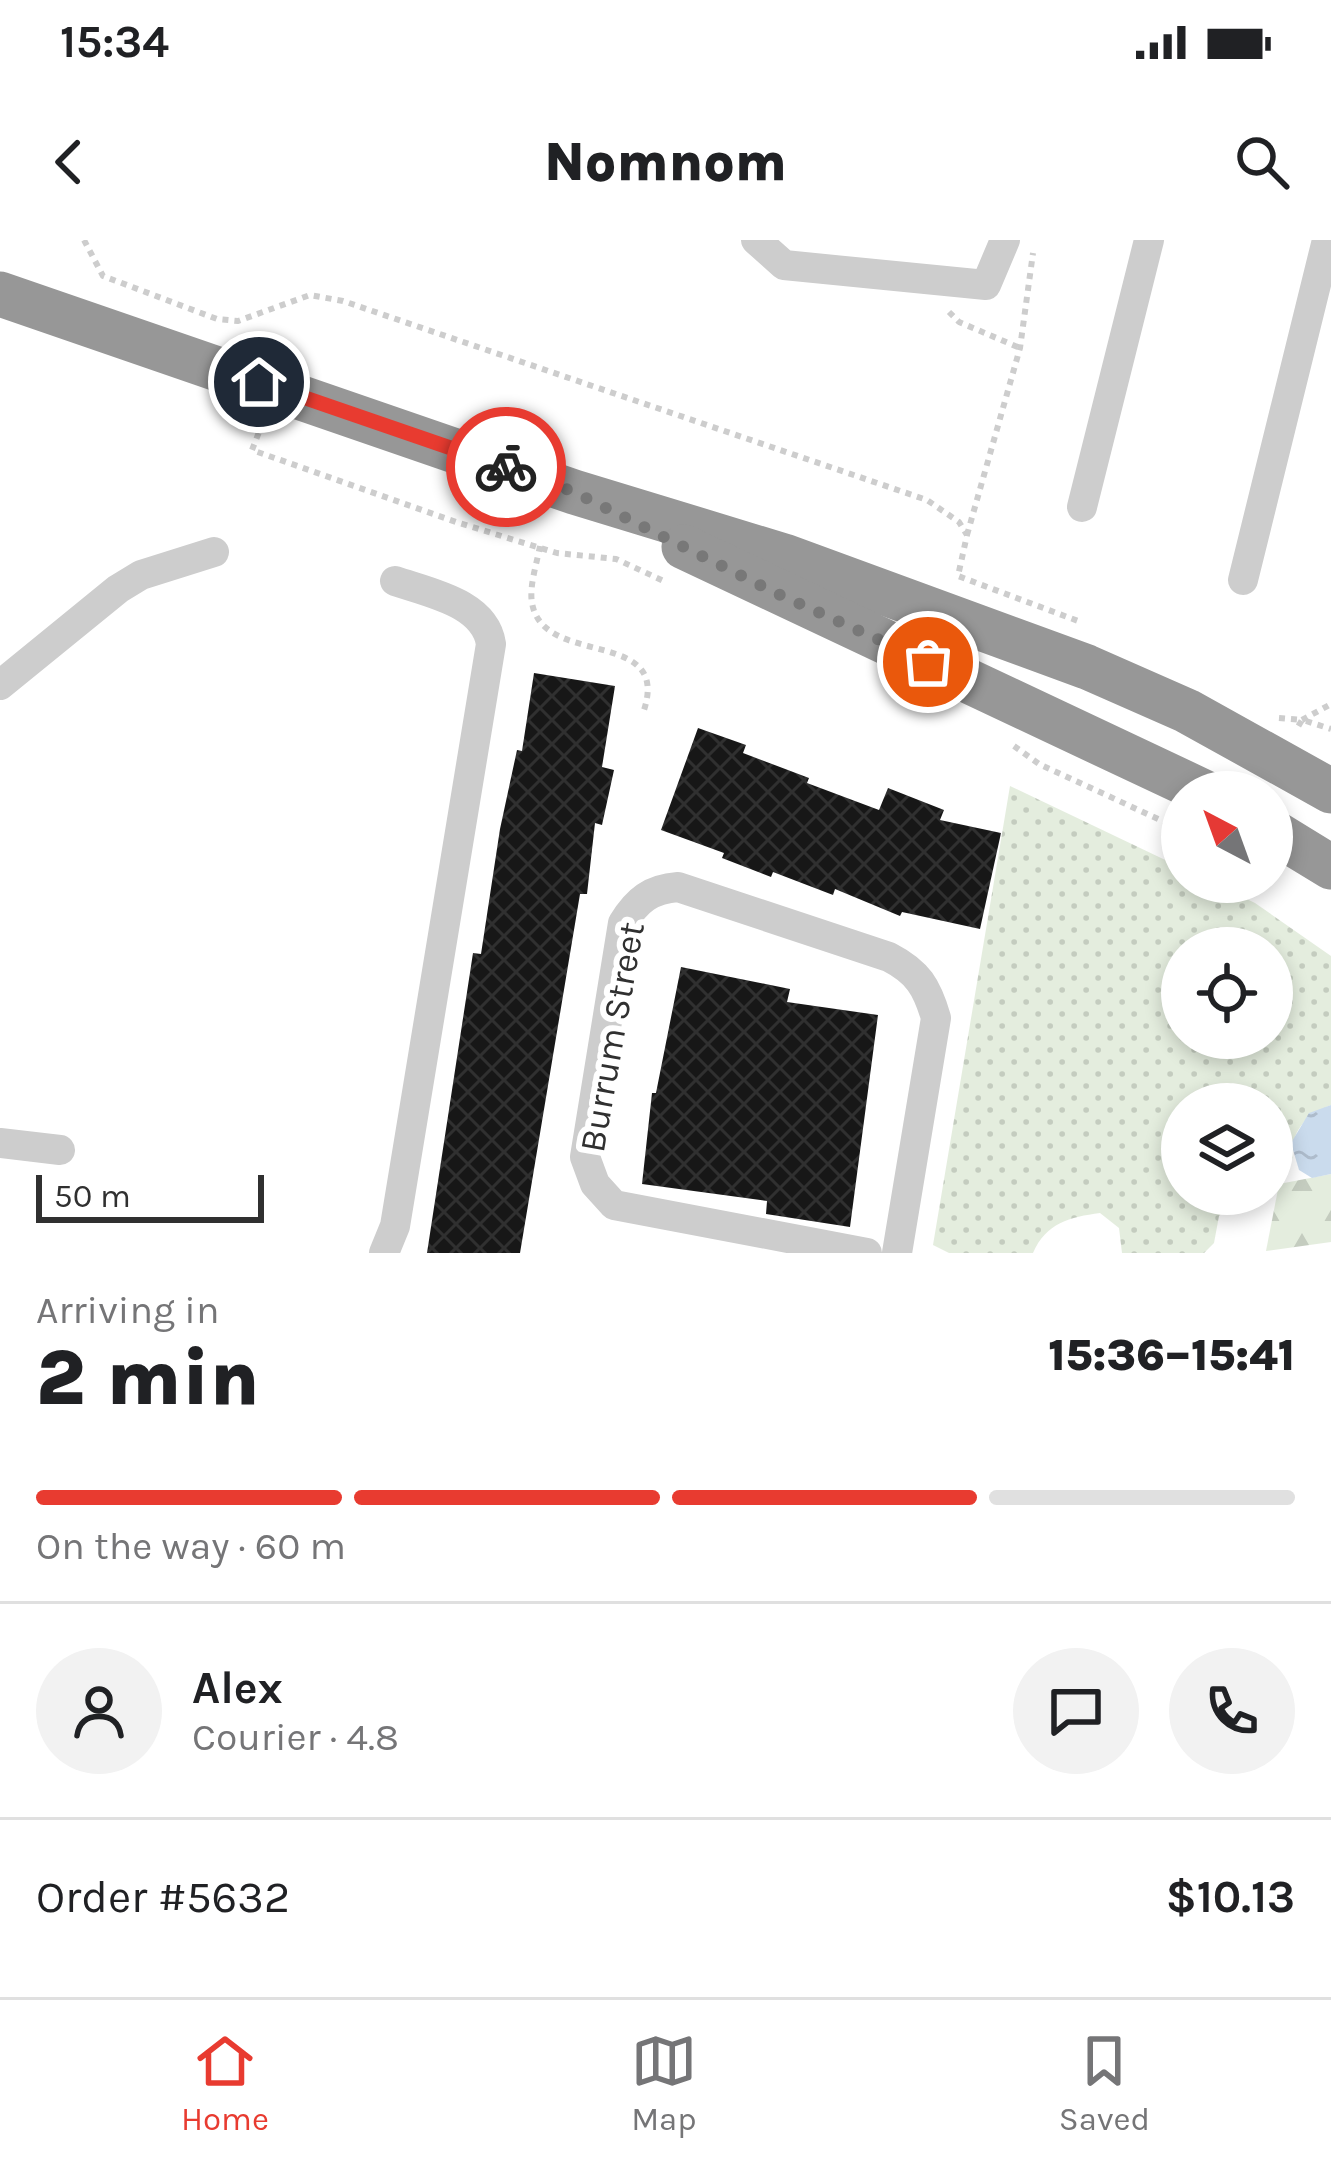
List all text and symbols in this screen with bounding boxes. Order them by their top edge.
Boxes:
text: 15:34 [60,16,169,68]
icon: back [36,129,102,195]
icon: search [1229,129,1295,195]
text: Nomnom [544,130,787,194]
pin [208,331,310,433]
icon: home [226,349,292,415]
courier [446,407,566,527]
icon: bike [473,434,539,500]
pin [877,611,979,713]
icon: bag [895,629,961,695]
north arrow [1161,771,1293,903]
map controls [1161,771,1293,1215]
street label: Burrum Street [571,919,653,1155]
button: locate [1161,927,1293,1059]
button: layers [1161,1083,1293,1215]
scale bar [36,1169,264,1222]
text: 50 m [54,1177,131,1215]
text: Arriving in [36,1287,219,1333]
text: 15:36–15:41 [1048,1329,1295,1381]
text: 2 min [36,1332,260,1424]
text: On the way · 60 m [36,1523,346,1569]
button: person [36,1648,162,1774]
button: chat [1013,1648,1139,1774]
button: phone [1169,1648,1295,1774]
text: Alex [192,1662,283,1714]
text: Courier · 4.8 [192,1714,399,1760]
text: Order #5632 [36,1871,290,1923]
text: $10.13 [1166,1871,1295,1923]
tab: Home [181,2028,269,2138]
tab: Map [631,2028,697,2138]
tab: Saved [1059,2028,1150,2138]

